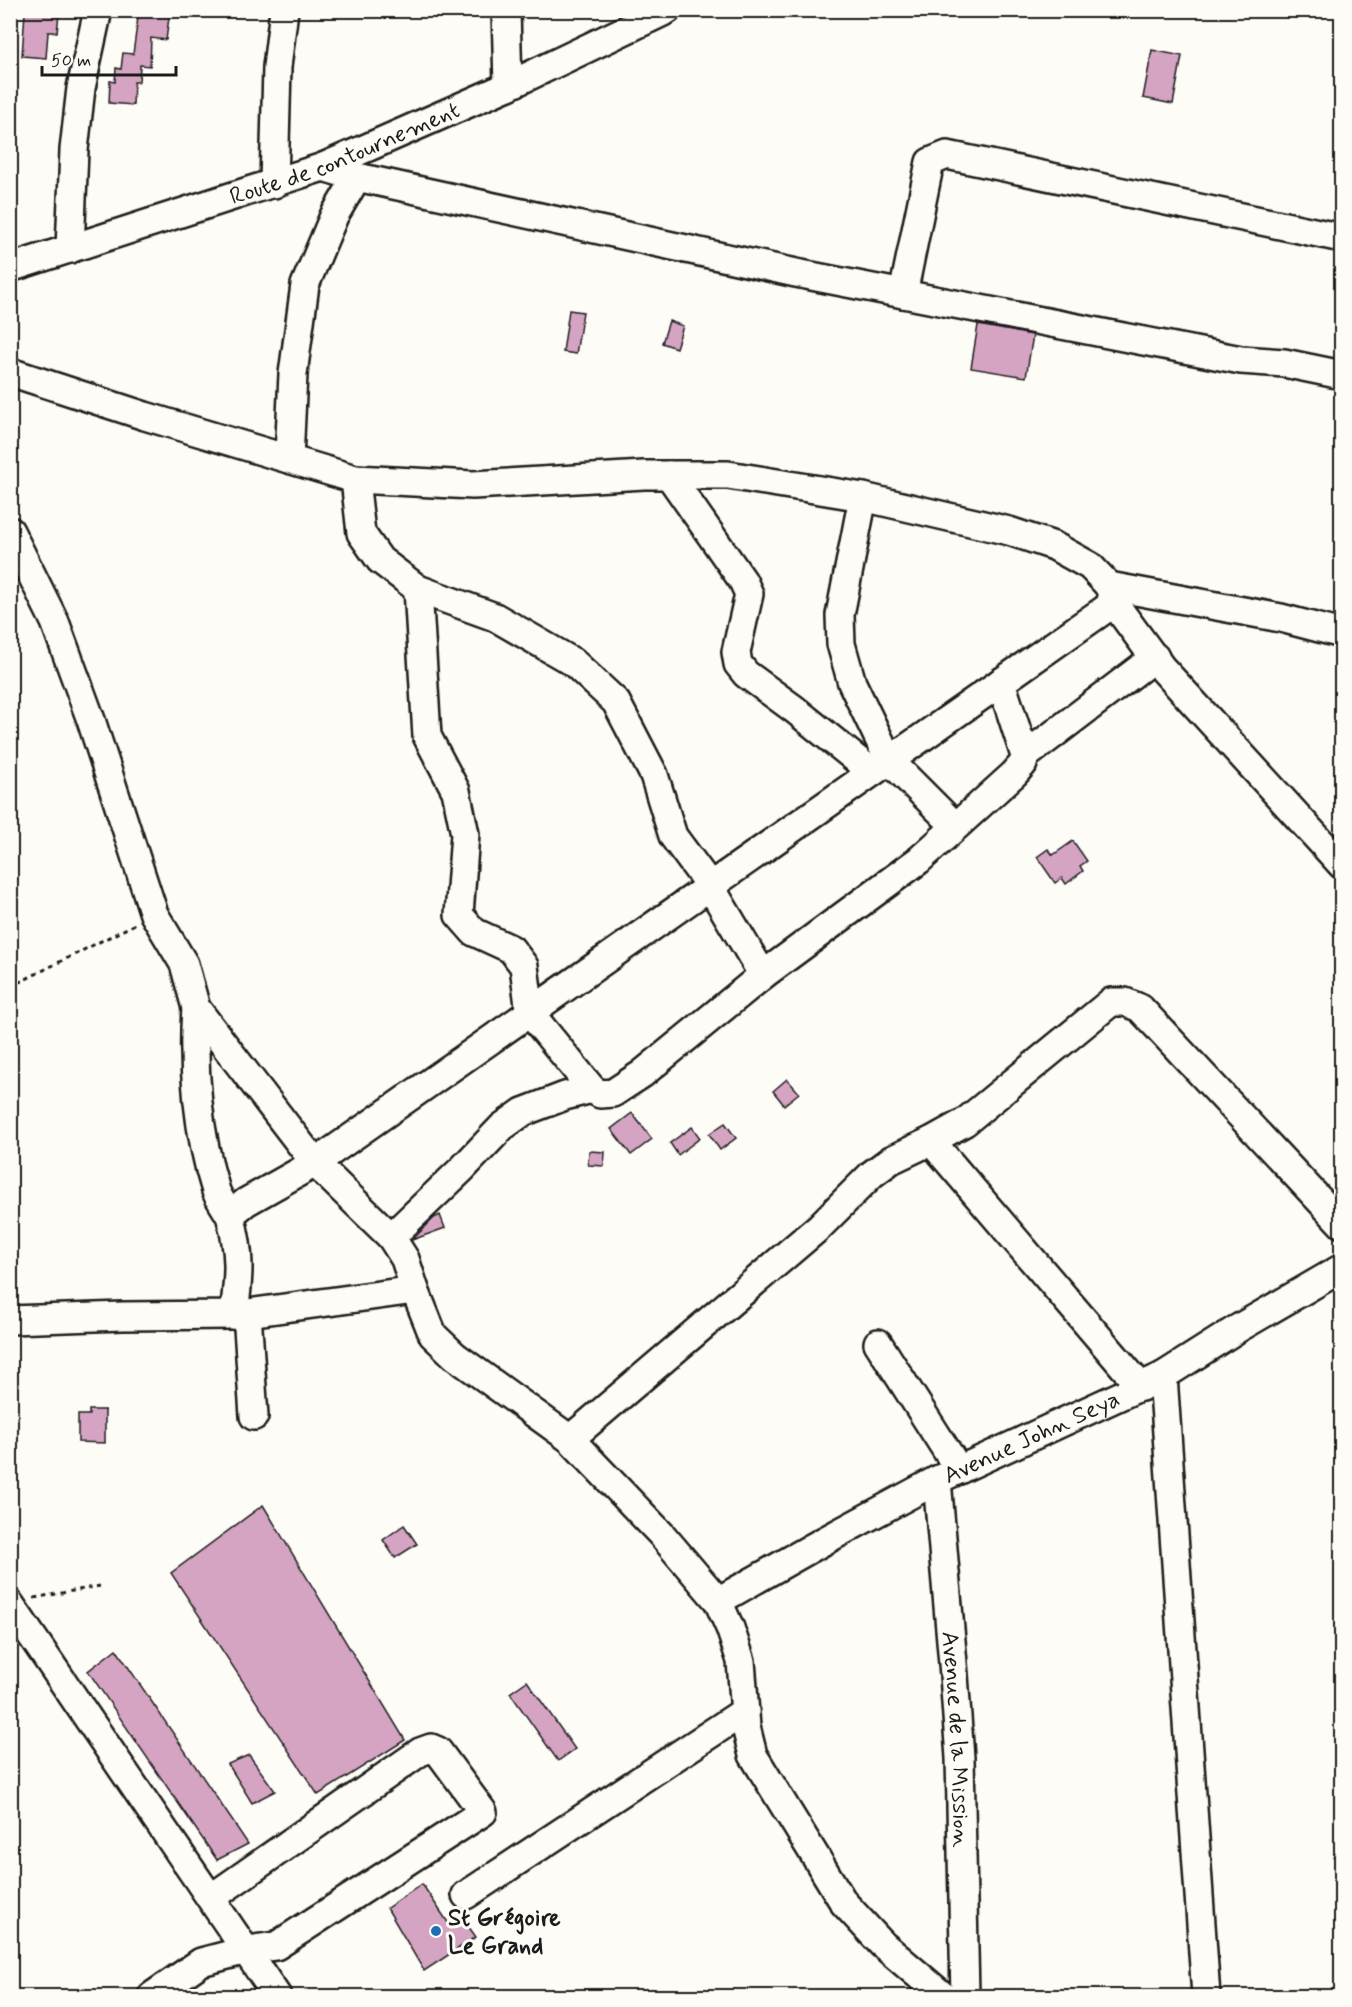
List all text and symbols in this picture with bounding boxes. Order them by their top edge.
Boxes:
scale bar [42,39,176,77]
text: 50 m [51,49,91,73]
street label: Route de contournement [226,95,465,213]
street label: Avenue John Seya [939,1384,1125,1492]
street label: Avenue de la Mission [933,1630,976,1848]
place label: St Grégoire Le Grand [448,1903,561,1962]
marker: St Grégoire Le Grand [429,1924,443,1938]

